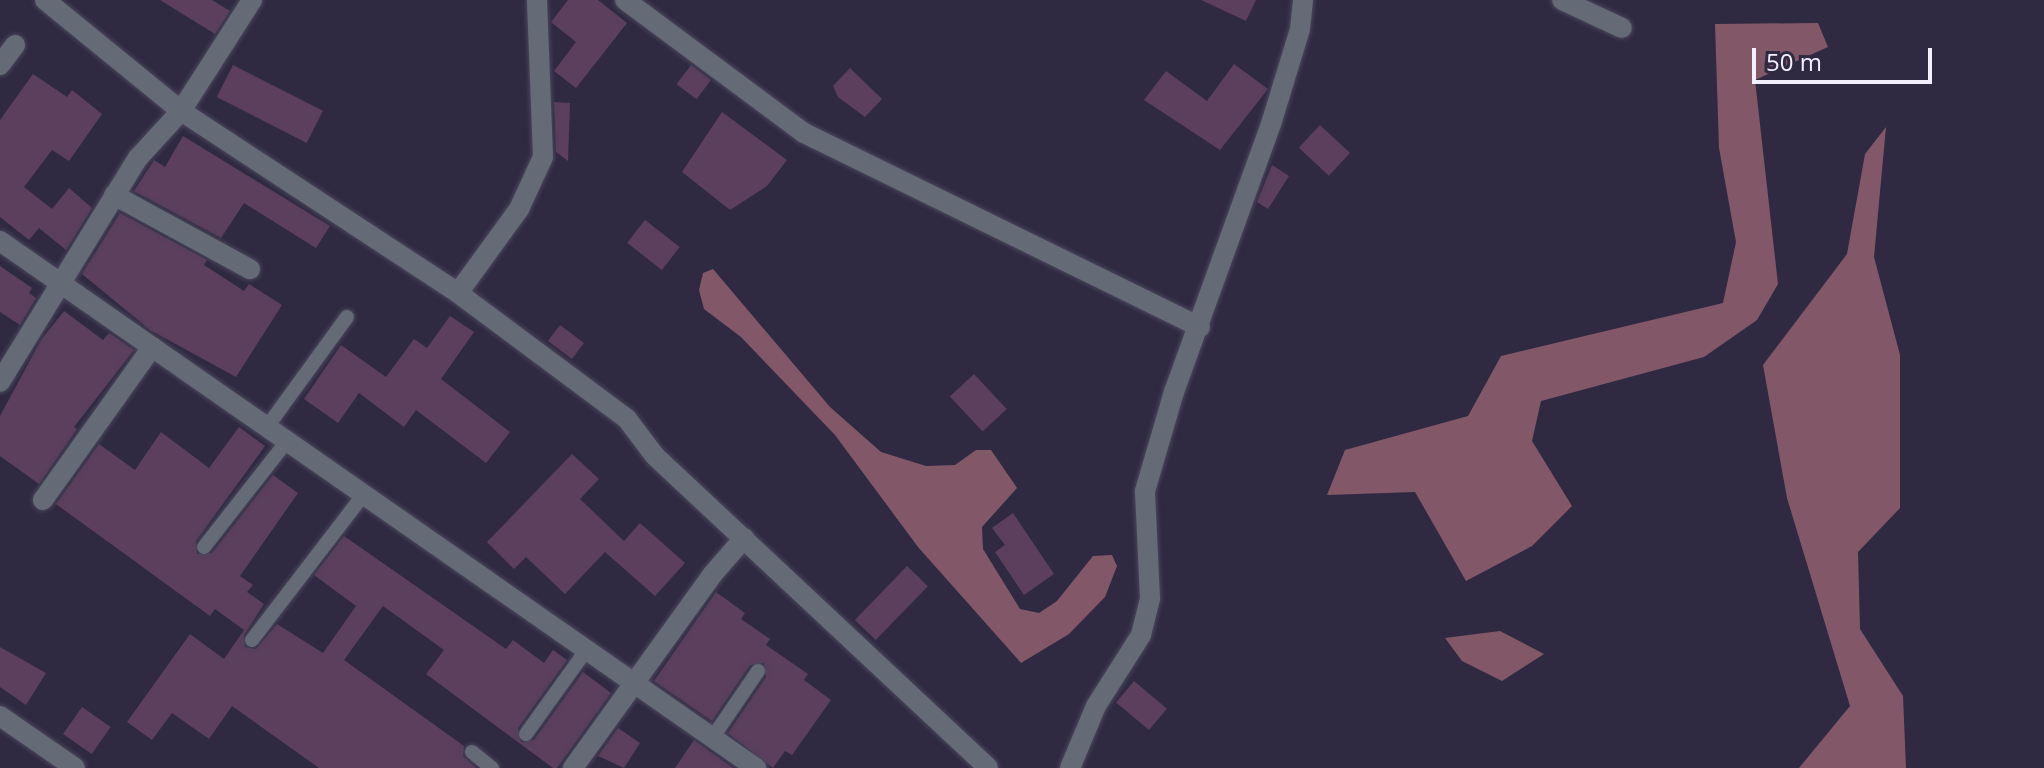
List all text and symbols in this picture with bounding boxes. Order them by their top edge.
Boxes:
scale bar [1756,32,1936,82]
text: 50 m [1766,45,1822,78]

